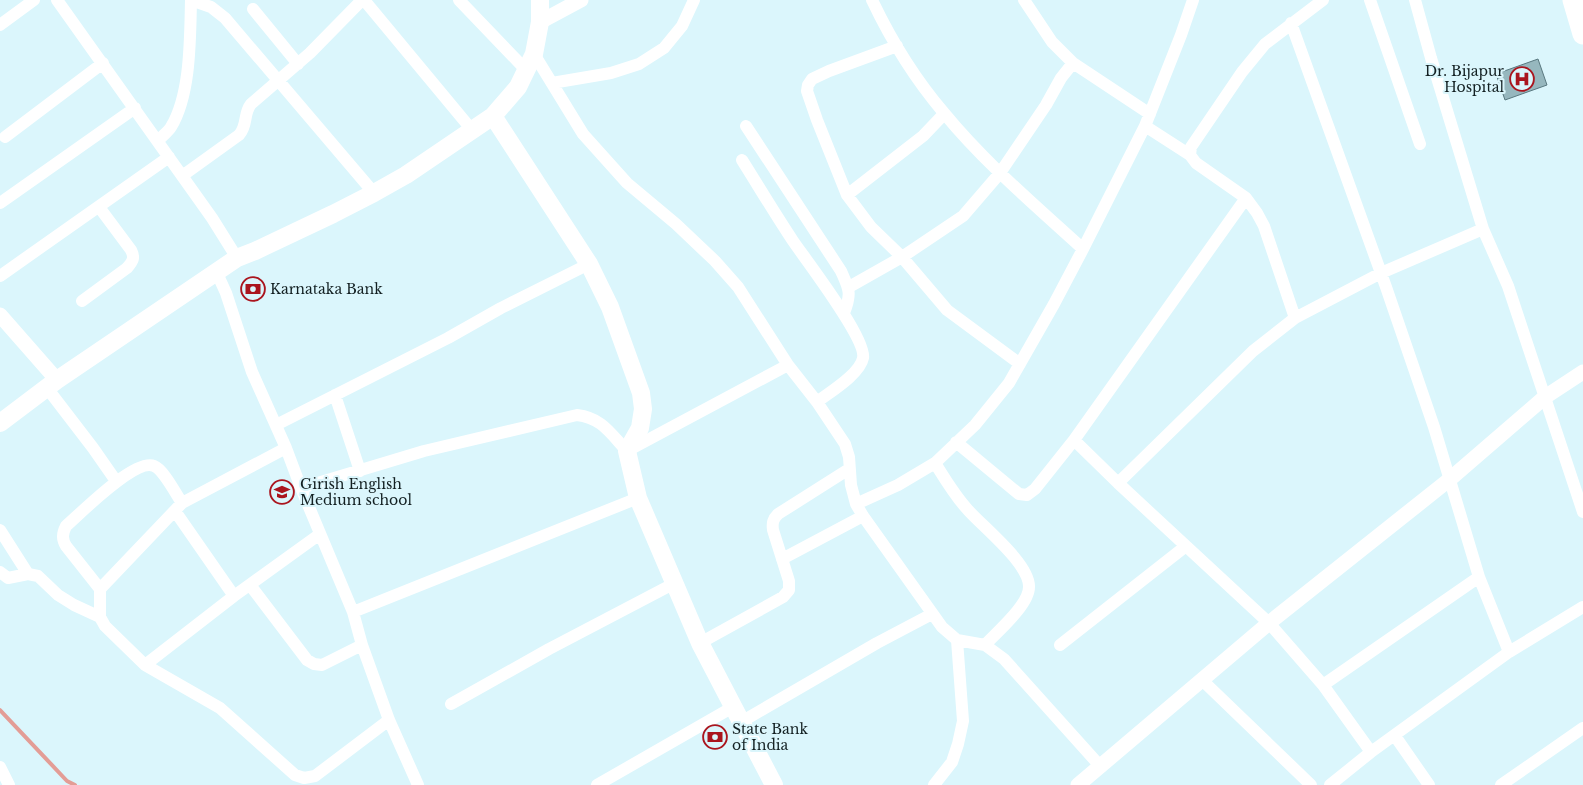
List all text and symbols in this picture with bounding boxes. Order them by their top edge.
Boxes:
place label: Dr. Bijapur Hospital [1425,62,1504,96]
hospital icon: Dr. Bijapur Hospital [1509,66,1535,92]
bank icon: Karnataka Bank [240,276,266,302]
place label: Karnataka Bank [270,280,383,298]
place label: Girish English Medium school [300,475,412,509]
school or university icon: Girish English Medium school [269,479,295,505]
place label: State Bank of India [732,720,808,754]
bank icon: State Bank of India [702,724,728,750]

